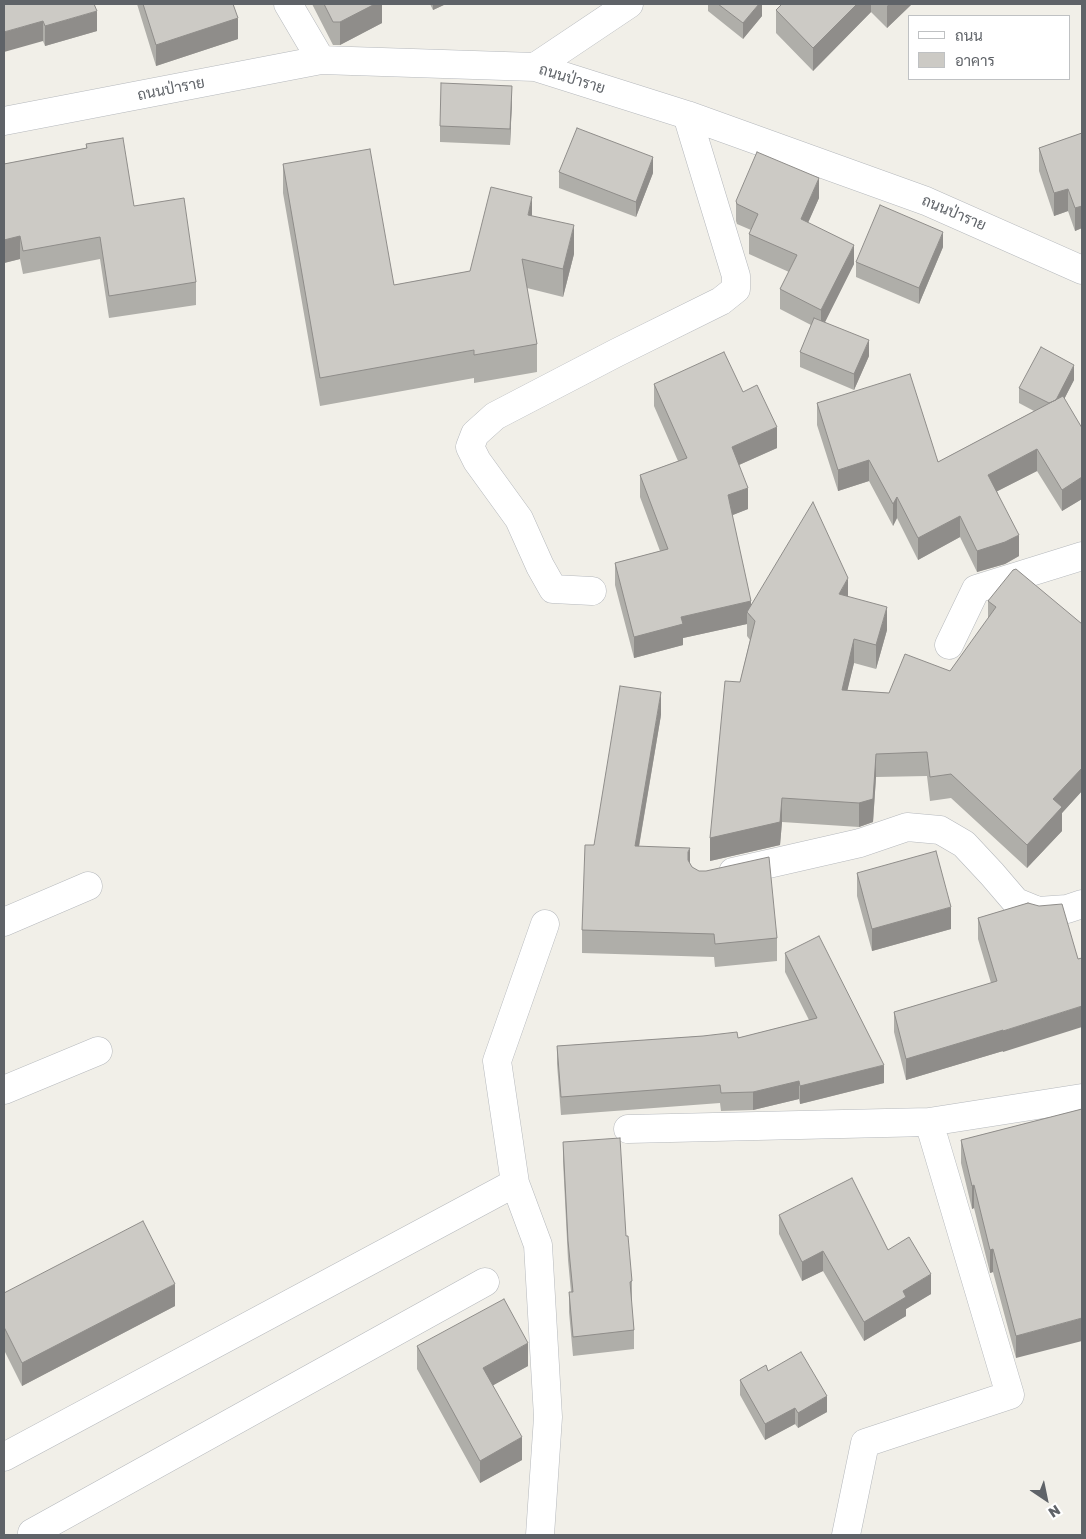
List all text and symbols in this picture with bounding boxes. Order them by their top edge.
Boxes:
legend [908,15,1071,80]
text: ถนน [955,26,983,44]
text: อาคาร [955,51,995,69]
street label: ถนนป่าราย [537,60,607,98]
street label: ถนนป่าราย [136,74,206,104]
street label: ถนนป่าราย [919,191,989,235]
north arrow [1021,1474,1071,1524]
text: N [1046,1502,1064,1522]

